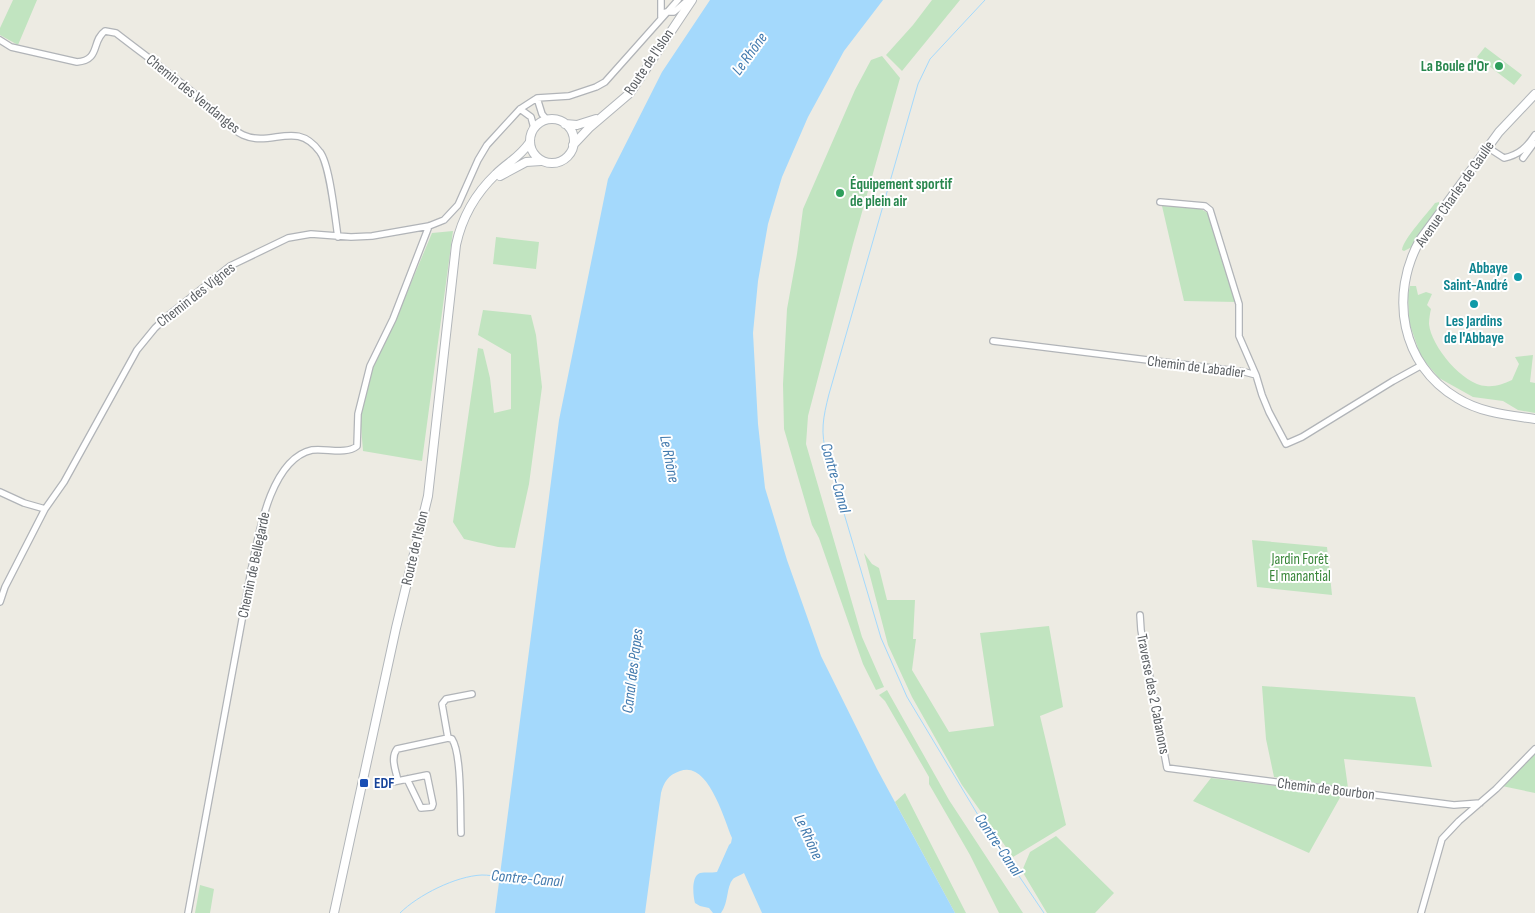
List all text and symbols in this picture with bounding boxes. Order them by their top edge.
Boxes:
street label: Route de l'Islon [620,25,678,99]
water label: Le Rhône [728,29,772,79]
street label: Chemin des Vendanges [142,50,244,138]
place label: La Boule d'Or [1421,57,1489,76]
marker: La Boule d'Or [1493,60,1505,72]
street label: Avenue Charles de Gaulle [1411,137,1499,252]
place label: Équipement sportif de plein air [850,175,952,211]
marker: Équipement sportif de plein air [834,187,846,199]
street label: Chemin des Vignes [153,258,239,332]
place label: Abbaye Saint-André [1443,259,1508,295]
marker: Abbaye Saint-André [1512,271,1524,283]
marker: Les Jardins de l'Abbaye [1468,298,1480,310]
place label: Les Jardins de l'Abbaye [1444,312,1504,348]
street label: Chemin de Labadier [1146,352,1247,383]
water label: Le Rhône [655,434,683,484]
water label: Contre-Canal [816,441,854,516]
street label: Route de l'Islon [397,509,433,587]
street label: Chemin de Bellegarde [233,510,275,620]
park label: Jardin Forêt El manantial [1269,550,1331,586]
water label: Canal des Papes [618,627,648,714]
street label: Traverse des 2 Cabanons [1132,632,1174,756]
place label: EDF [374,774,395,793]
street label: Chemin de Bourbon [1276,774,1376,804]
marker: EDF [358,777,370,789]
water label: Contre-Canal [970,810,1027,881]
water label: Le Rhône [789,811,827,863]
water label: Contre-Canal [490,866,565,892]

